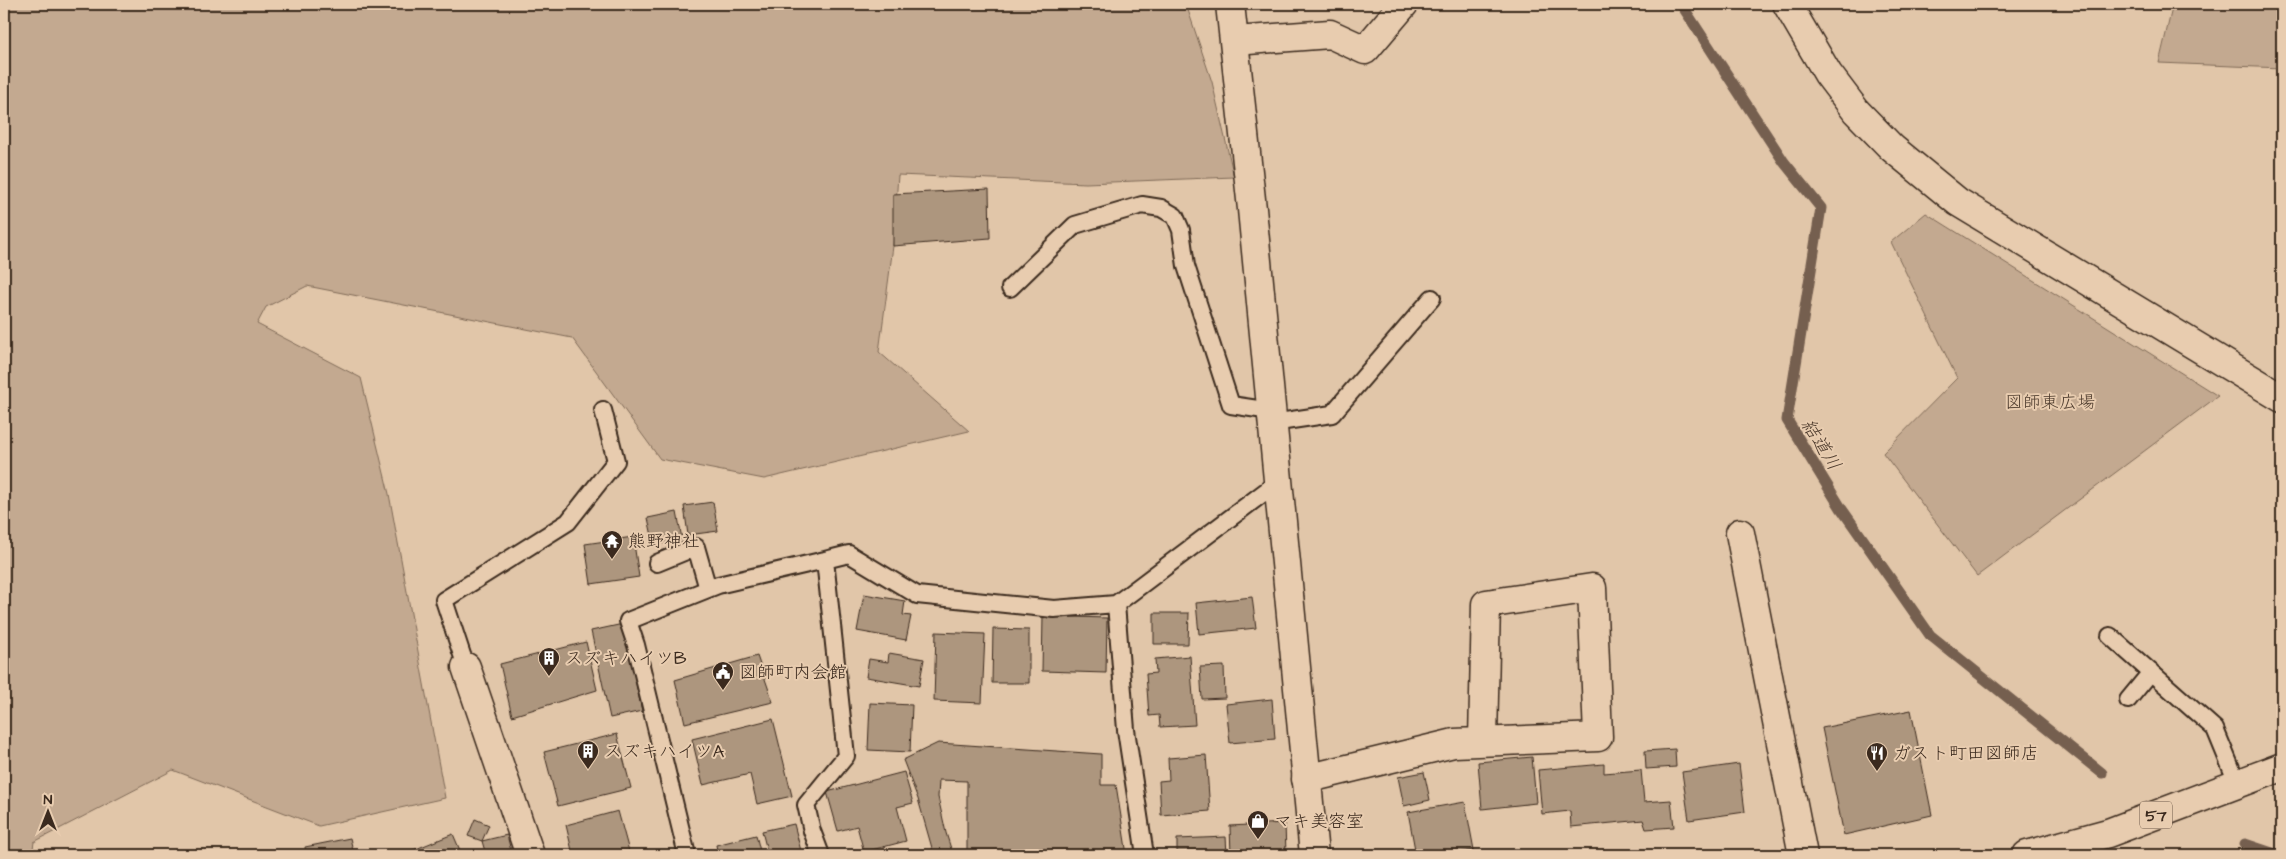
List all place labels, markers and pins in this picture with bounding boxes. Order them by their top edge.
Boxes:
temple icon: 熊野神社 [600,529,624,560]
place label: 熊野神社 [628,529,700,554]
building icon: スズキハイツB [537,646,561,677]
place label: スズキハイツB [565,646,687,671]
public building icon: 図師町内会館 [711,660,735,691]
place label: 図師町内会館 [739,660,847,685]
building icon: スズキハイツA [576,739,600,770]
place label: スズキハイツA [604,739,725,764]
restaurant icon: ガスト町田図師店 [1865,741,1889,772]
place label: ガスト町田図師店 [1893,741,2039,766]
shop icon: マキ美容室 [1246,809,1270,840]
place label: マキ美容室 [1274,809,1364,834]

